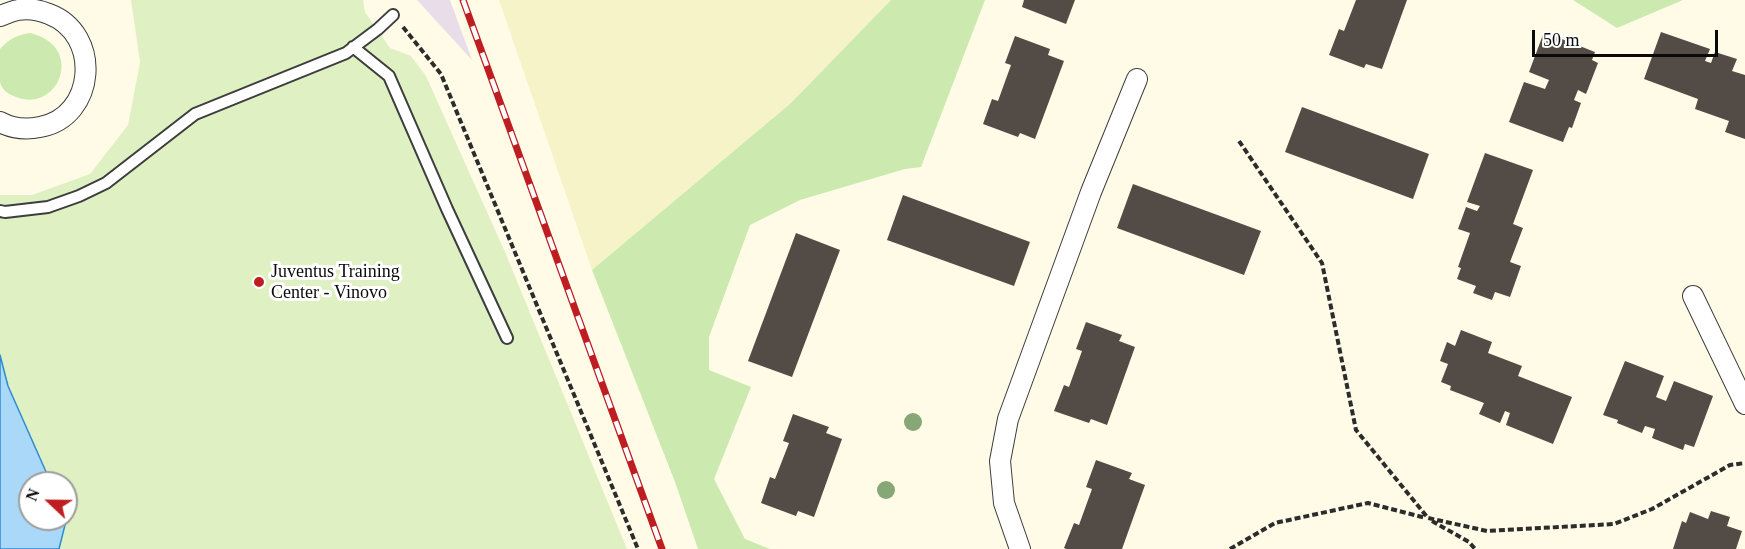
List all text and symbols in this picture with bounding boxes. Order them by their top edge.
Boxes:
scale bar [1535,18,1721,56]
text: 50 m [1543,30,1580,50]
place label: Juventus Training Center - Vinovo [271,261,400,304]
marker: Juventus Training Center - Vinovo [252,275,266,289]
north arrow [18,471,78,531]
text: N [23,486,43,503]

